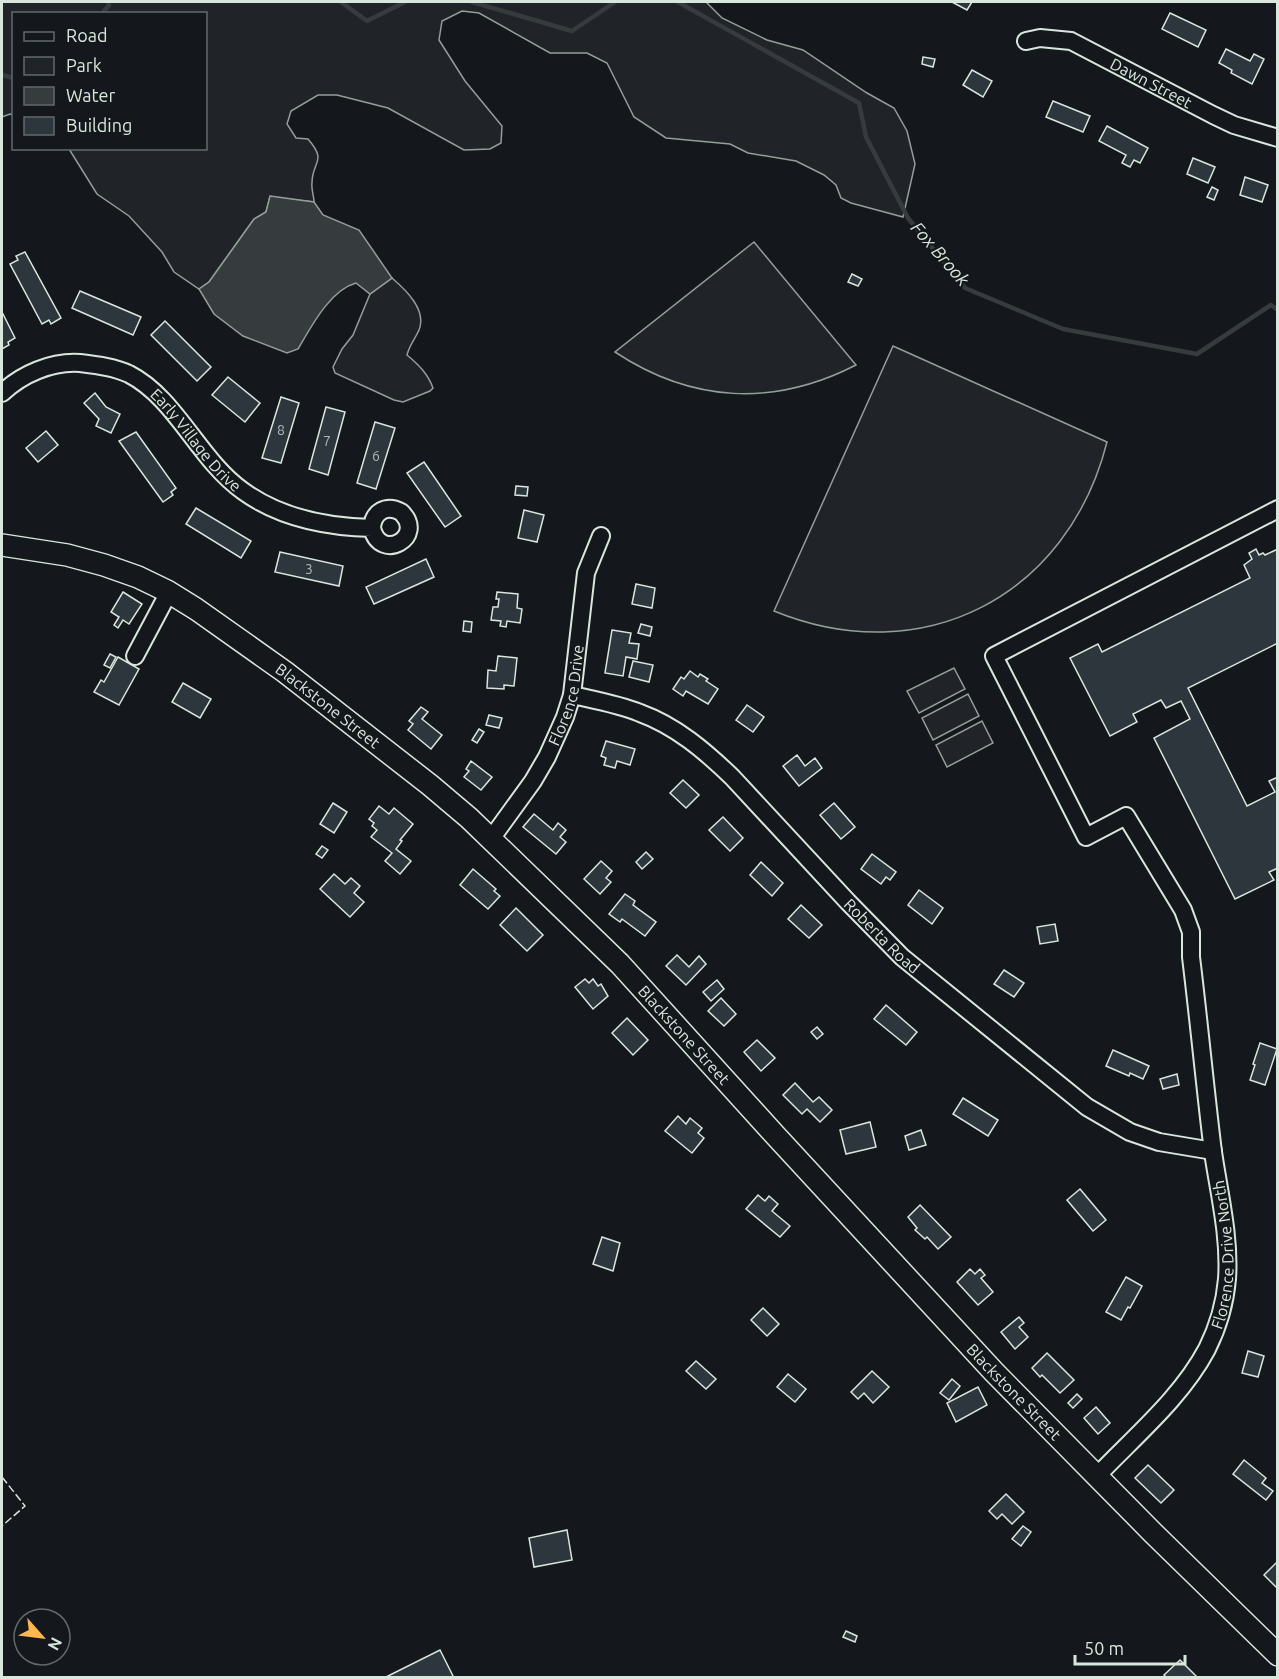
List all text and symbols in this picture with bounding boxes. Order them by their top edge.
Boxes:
legend [12,12,207,150]
text: Road [66,25,108,45]
street label: Dawn Street [1107,54,1196,112]
text: Park [66,55,102,75]
text: Water [66,85,116,105]
text: Building [66,115,132,135]
water label: Fox Brook [908,217,974,290]
street label: Early Village Drive [147,385,245,495]
house number: 8 [277,422,285,438]
house number: 7 [323,433,331,449]
house number: 6 [372,448,380,464]
house number: 3 [305,561,313,577]
street label: Florence Drive [544,644,587,748]
street label: Blackstone Street [272,659,384,752]
street label: Roberta Road [841,895,924,977]
street label: Blackstone Street [635,982,734,1088]
street label: Florence Drive North [1207,1179,1237,1331]
street label: Blackstone Street [963,1340,1065,1444]
north arrow [12,1607,72,1667]
scale bar [1075,1628,1184,1666]
text: N [44,1635,66,1654]
text: 50 m [1084,1638,1124,1658]

